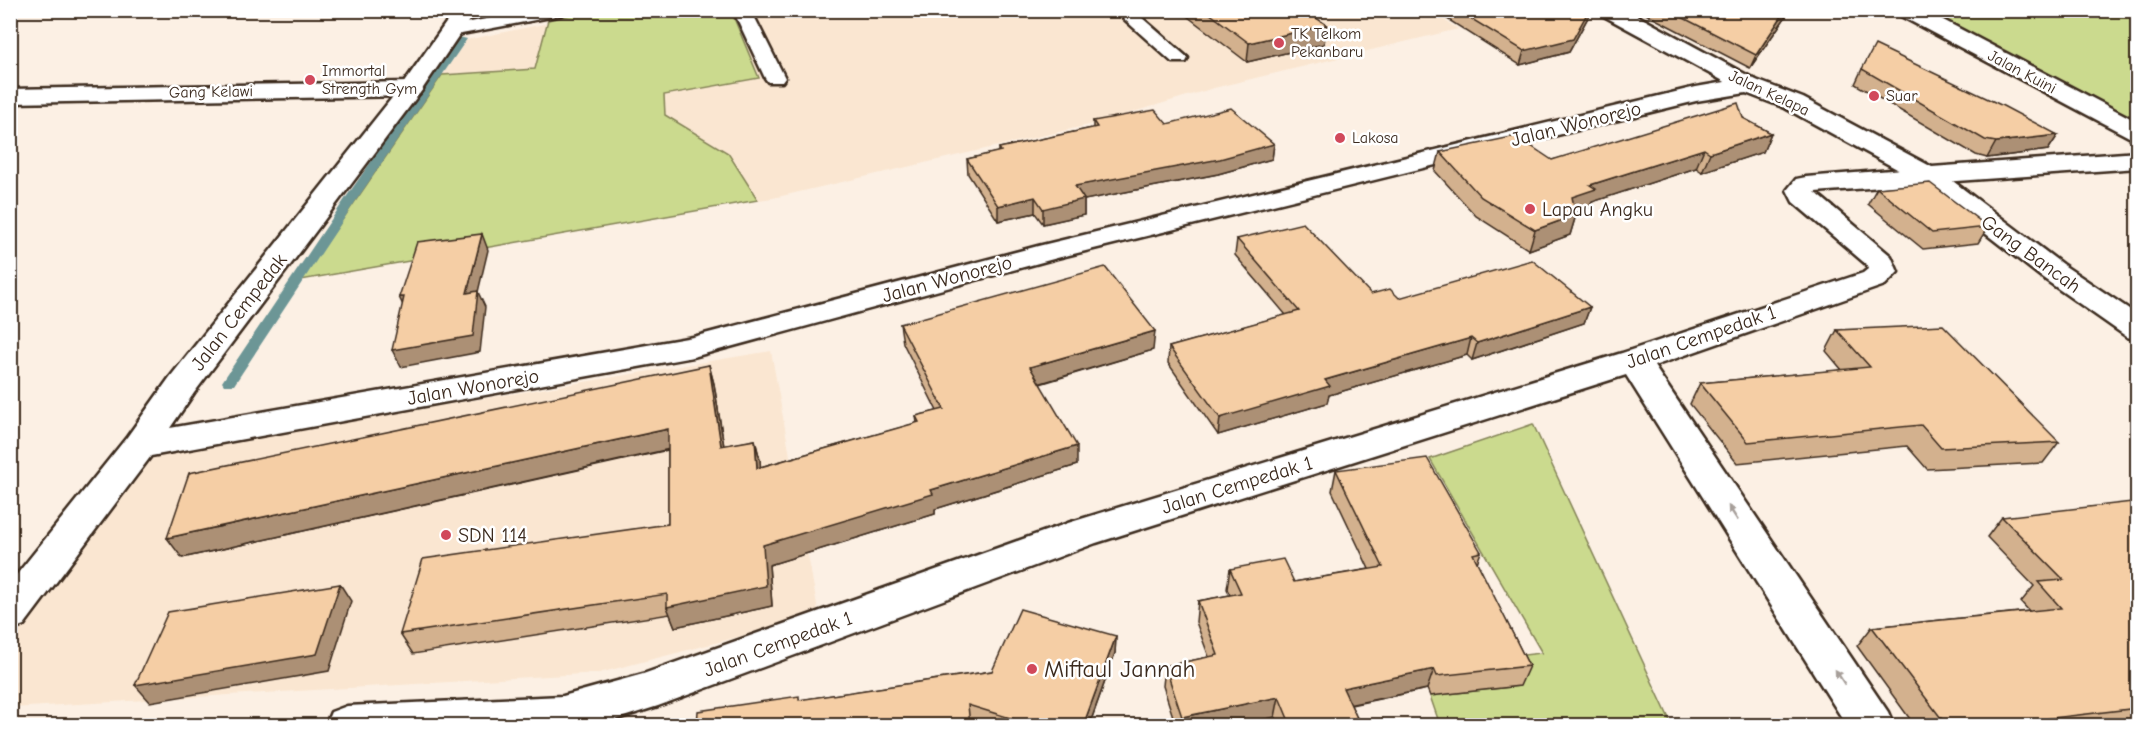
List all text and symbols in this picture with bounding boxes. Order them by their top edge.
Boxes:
place label: TK Telkom Pekanbaru [1291,25,1363,61]
marker: TK Telkom Pekanbaru [1272,36,1286,50]
street label: Jalan Kuini [1985,46,2059,98]
place label: Immortal Strength Gym [322,62,417,98]
street label: Jalan Kelapa [1726,66,1812,120]
marker: Immortal Strength Gym [303,73,317,87]
street label: Gang Kelawi [169,82,253,102]
place label: Suar [1886,87,1918,105]
marker: Suar [1867,89,1881,103]
street label: Jalan Wonorejo [1508,97,1644,151]
place label: Lakosa [1352,129,1399,147]
marker: Lakosa [1333,131,1347,145]
place label: Lapau Angku [1542,198,1653,221]
marker: Lapau Angku [1523,202,1537,216]
street label: Gang Bancah [1977,210,2085,298]
street label: Jalan Cempedak [186,249,292,375]
street label: Jalan Wonorejo [880,251,1014,307]
street label: Jalan Cempedak 1 [1623,301,1779,373]
street label: Jalan Wonorejo [405,364,541,410]
street label: Jalan Cempedak 1 [1159,451,1315,519]
one-way arrow [1728,505,1739,521]
place label: SDN 114 [458,524,527,547]
marker: SDN 114 [439,528,453,542]
street label: Jalan Cempedak 1 [700,606,856,682]
place label: Miftaul Jannah [1044,655,1196,683]
marker: Miftaul Jannah [1025,662,1039,676]
one-way arrow [1834,669,1846,685]

